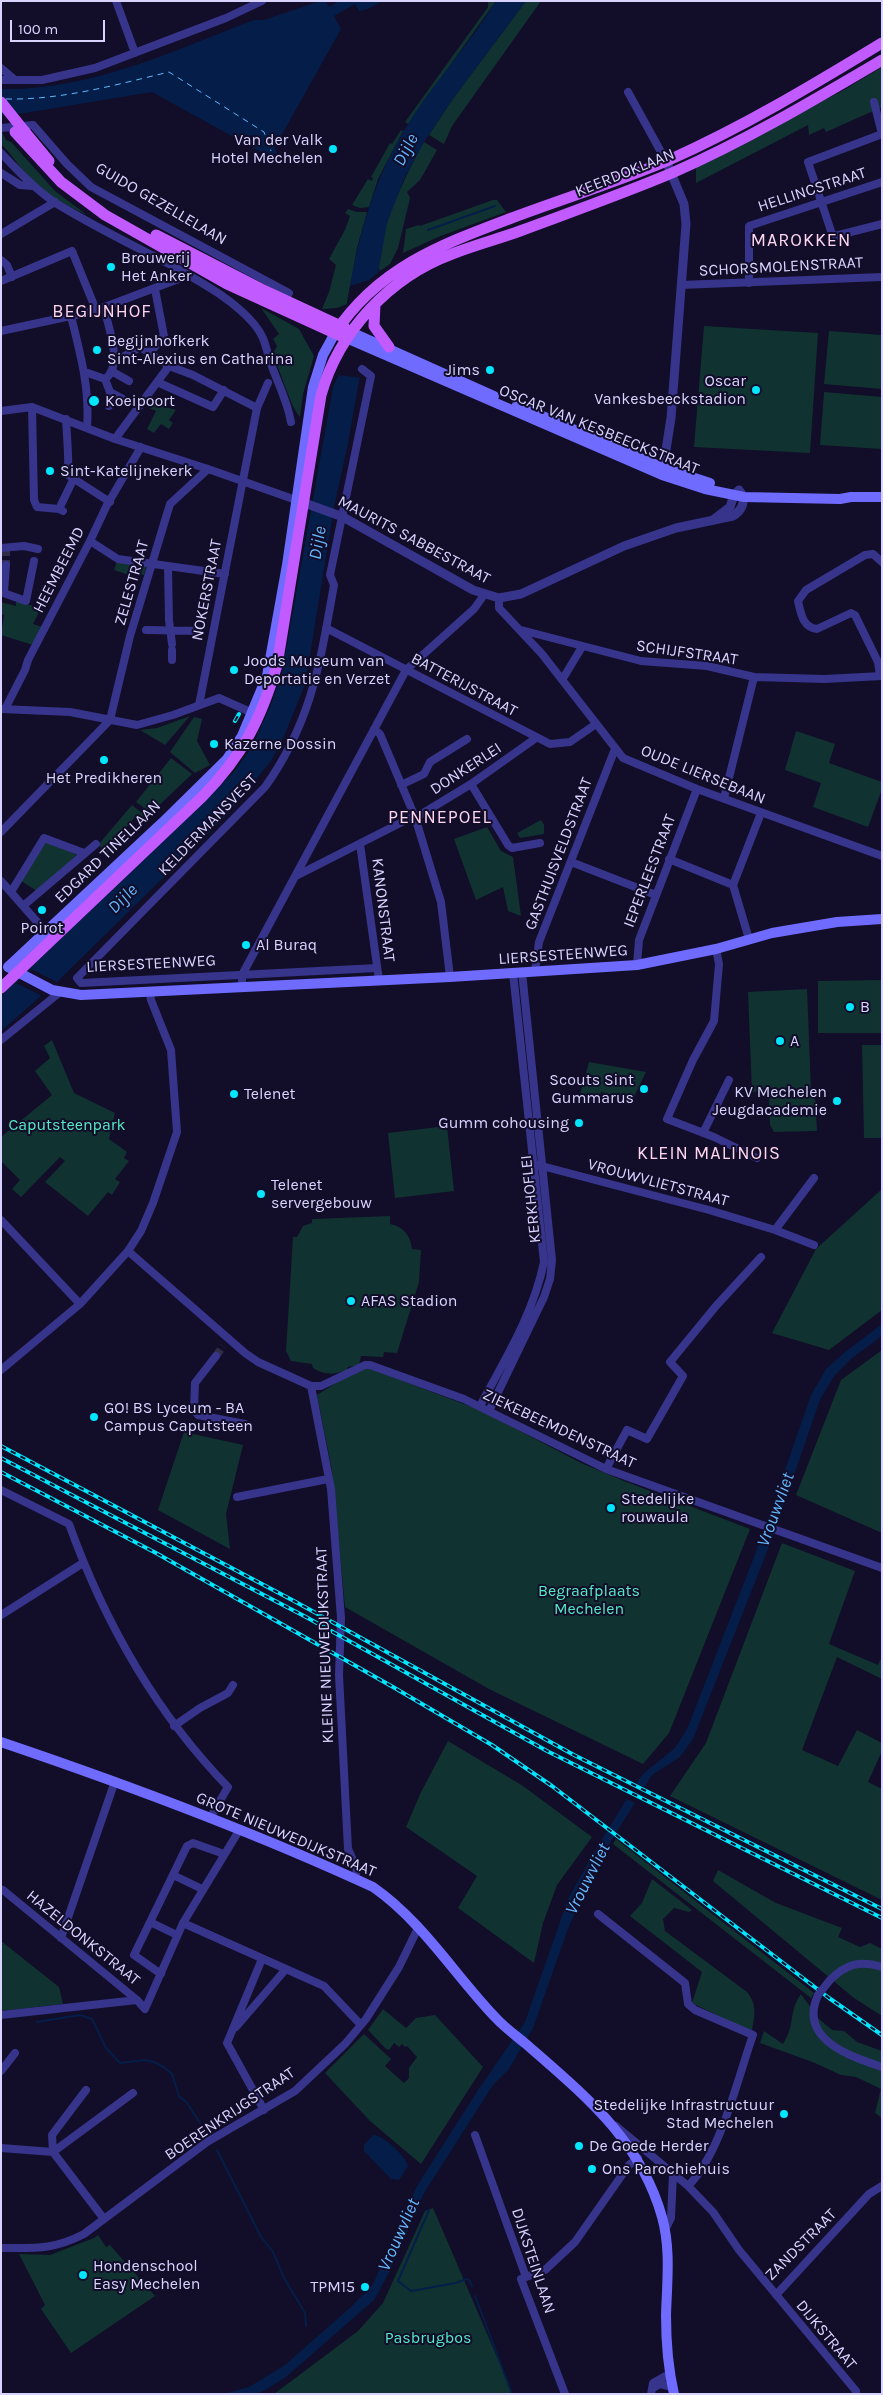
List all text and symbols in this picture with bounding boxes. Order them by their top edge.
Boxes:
scale bar [12,10,108,42]
text: 100 m [18,20,58,38]
place label: Van der Valk Hotel Mechelen [211,130,323,168]
water label: Dijle [389,130,423,170]
marker: Van der Valk Hotel Mechelen [327,143,339,155]
street label: KEERDOKLAAN [573,144,677,202]
street label: GUIDO GEZELLELAAN [92,159,230,249]
street label: HELLINCSTRAAT [755,163,869,217]
district label: MAROKKEN [750,230,852,252]
place label: Brouwerij Het Anker [121,248,192,286]
street label: SCHORSMOLENSTRAAT [698,253,864,281]
marker: Brouwerij Het Anker [105,261,117,273]
district label: BEGIJNHOF [51,301,153,323]
place label: Begijnhofkerk Sint-Alexius en Catharina [107,331,293,369]
marker: Begijnhofkerk Sint-Alexius en Catharina [91,344,103,356]
place label: Jims [445,360,480,380]
marker: Jims [484,364,496,376]
place label: Oscar Vankesbeeckstadion [594,371,746,409]
street label: OSCAR VAN KESBEECKSTRAAT [496,381,702,479]
marker: Oscar Vankesbeeckstadion [750,384,762,396]
place label: Koeipoort [105,391,175,411]
marker: Koeipoort [87,394,101,408]
place label: Sint-Katelijnekerk [60,461,193,481]
marker: Sint-Katelijnekerk [44,465,56,477]
street label: MAURITS SABBESTRAAT [334,492,494,588]
street label: HEEMBEEMD [29,524,89,616]
water label: Dijle [304,525,332,561]
street label: ZELESTRAAT [111,538,153,628]
street label: NOKERSTRAAT [188,538,226,642]
street label: SCHIJFSTRAAT [635,636,739,670]
street label: BATTERIJSTRAAT [408,649,520,721]
place label: Joods Museum van Deportatie en Verzet [244,651,390,689]
marker: Joods Museum van Deportatie en Verzet [228,664,240,676]
place label: Kazerne Dossin [224,734,336,754]
marker: Kazerne Dossin [208,738,220,750]
street label: DONKERLEI [427,739,505,799]
street label: OUDE LIERSEBAAN [638,741,768,809]
marker: Het Predikheren [98,754,110,766]
place label: Het Predikheren [46,768,162,788]
street label: KELDERMANSVEST [154,770,262,880]
street label: GASTHUISVELDSTRAAT [521,775,597,933]
street label: EDGARD TINELLAAN [51,796,165,908]
district label: PENNEPOEL [387,807,493,829]
street label: IEPERLEESTRAAT [620,812,680,930]
street label: KANONSTRAAT [367,857,399,963]
water label: Dijle [104,880,142,918]
marker: Poirot [36,904,48,916]
place label: Poirot [21,918,63,938]
place label: Al Buraq [256,935,317,955]
marker: Al Buraq [240,939,252,951]
street label: LIERSESTEENWEG [498,941,628,969]
street label: LIERSESTEENWEG [86,951,216,977]
place label: B [860,997,870,1017]
marker: B [844,1001,856,1013]
place label: A [790,1031,799,1051]
marker: A [774,1035,786,1047]
place label: Scouts Sint Gummarus [549,1070,634,1108]
place label: KV Mechelen Jeugdacademie [713,1082,827,1120]
marker: Scouts Sint Gummarus [638,1083,650,1095]
place label: Telenet [244,1084,296,1104]
marker: Telenet [228,1088,240,1100]
marker: KV Mechelen Jeugdacademie [831,1095,843,1107]
place label: Gumm cohousing [438,1113,569,1133]
park label: Caputsteenpark [8,1115,126,1135]
marker: Gumm cohousing [573,1117,585,1129]
district label: KLEIN MALINOIS [635,1143,783,1165]
street label: KERKHOFLEI [517,1154,545,1244]
street label: VROUWVLIETSTRAAT [585,1155,731,1211]
place label: Telenet servergebouw [271,1175,372,1213]
marker: Telenet servergebouw [255,1188,267,1200]
place label: AFAS Stadion [361,1291,457,1311]
marker: AFAS Stadion [345,1295,357,1307]
street label: ZIEKEBEEMDENSTRAAT [479,1385,639,1473]
place label: GO! BS Lyceum - BA Campus Caputsteen [104,1398,253,1436]
marker: GO! BS Lyceum - BA Campus Caputsteen [88,1411,100,1423]
water label: Vrouwvliet [753,1470,799,1550]
place label: Stedelijke rouwaula [621,1489,694,1527]
marker: Stedelijke rouwaula [605,1502,617,1514]
street label: KLEINE NIEUWEDIJKSTRAAT [312,1546,338,1744]
park label: Begraafplaats Mechelen [538,1581,640,1619]
street label: GROTE NIEUWEDIJKSTRAAT [193,1788,379,1882]
water label: Vrouwvliet [561,1840,615,1918]
street label: HAZELDONKSTRAAT [22,1886,144,1990]
street label: BOERENKRIJGSTRAAT [161,2063,299,2165]
place label: Stedelijke Infrastructuur Stad Mechelen [594,2095,774,2133]
marker: Stedelijke Infrastructuur Stad Mechelen [778,2108,790,2120]
place label: De Goede Herder [589,2136,709,2156]
marker: De Goede Herder [573,2140,585,2152]
place label: Ons Parochiehuis [602,2159,730,2179]
marker: Ons Parochiehuis [586,2163,598,2175]
water label: Vrouwvliet [373,2195,425,2275]
street label: ZANDSTRAAT [761,2205,841,2285]
street label: DIJKSTEINLAAN [507,2206,559,2316]
place label: Hondenschool Easy Mechelen [93,2256,200,2294]
marker: Hondenschool Easy Mechelen [77,2269,89,2281]
place label: TPM15 [310,2277,355,2297]
marker: TPM15 [359,2281,371,2293]
street label: DIJKSTRAAT [792,2296,860,2374]
park label: Pasbrugbos [385,2328,471,2348]

